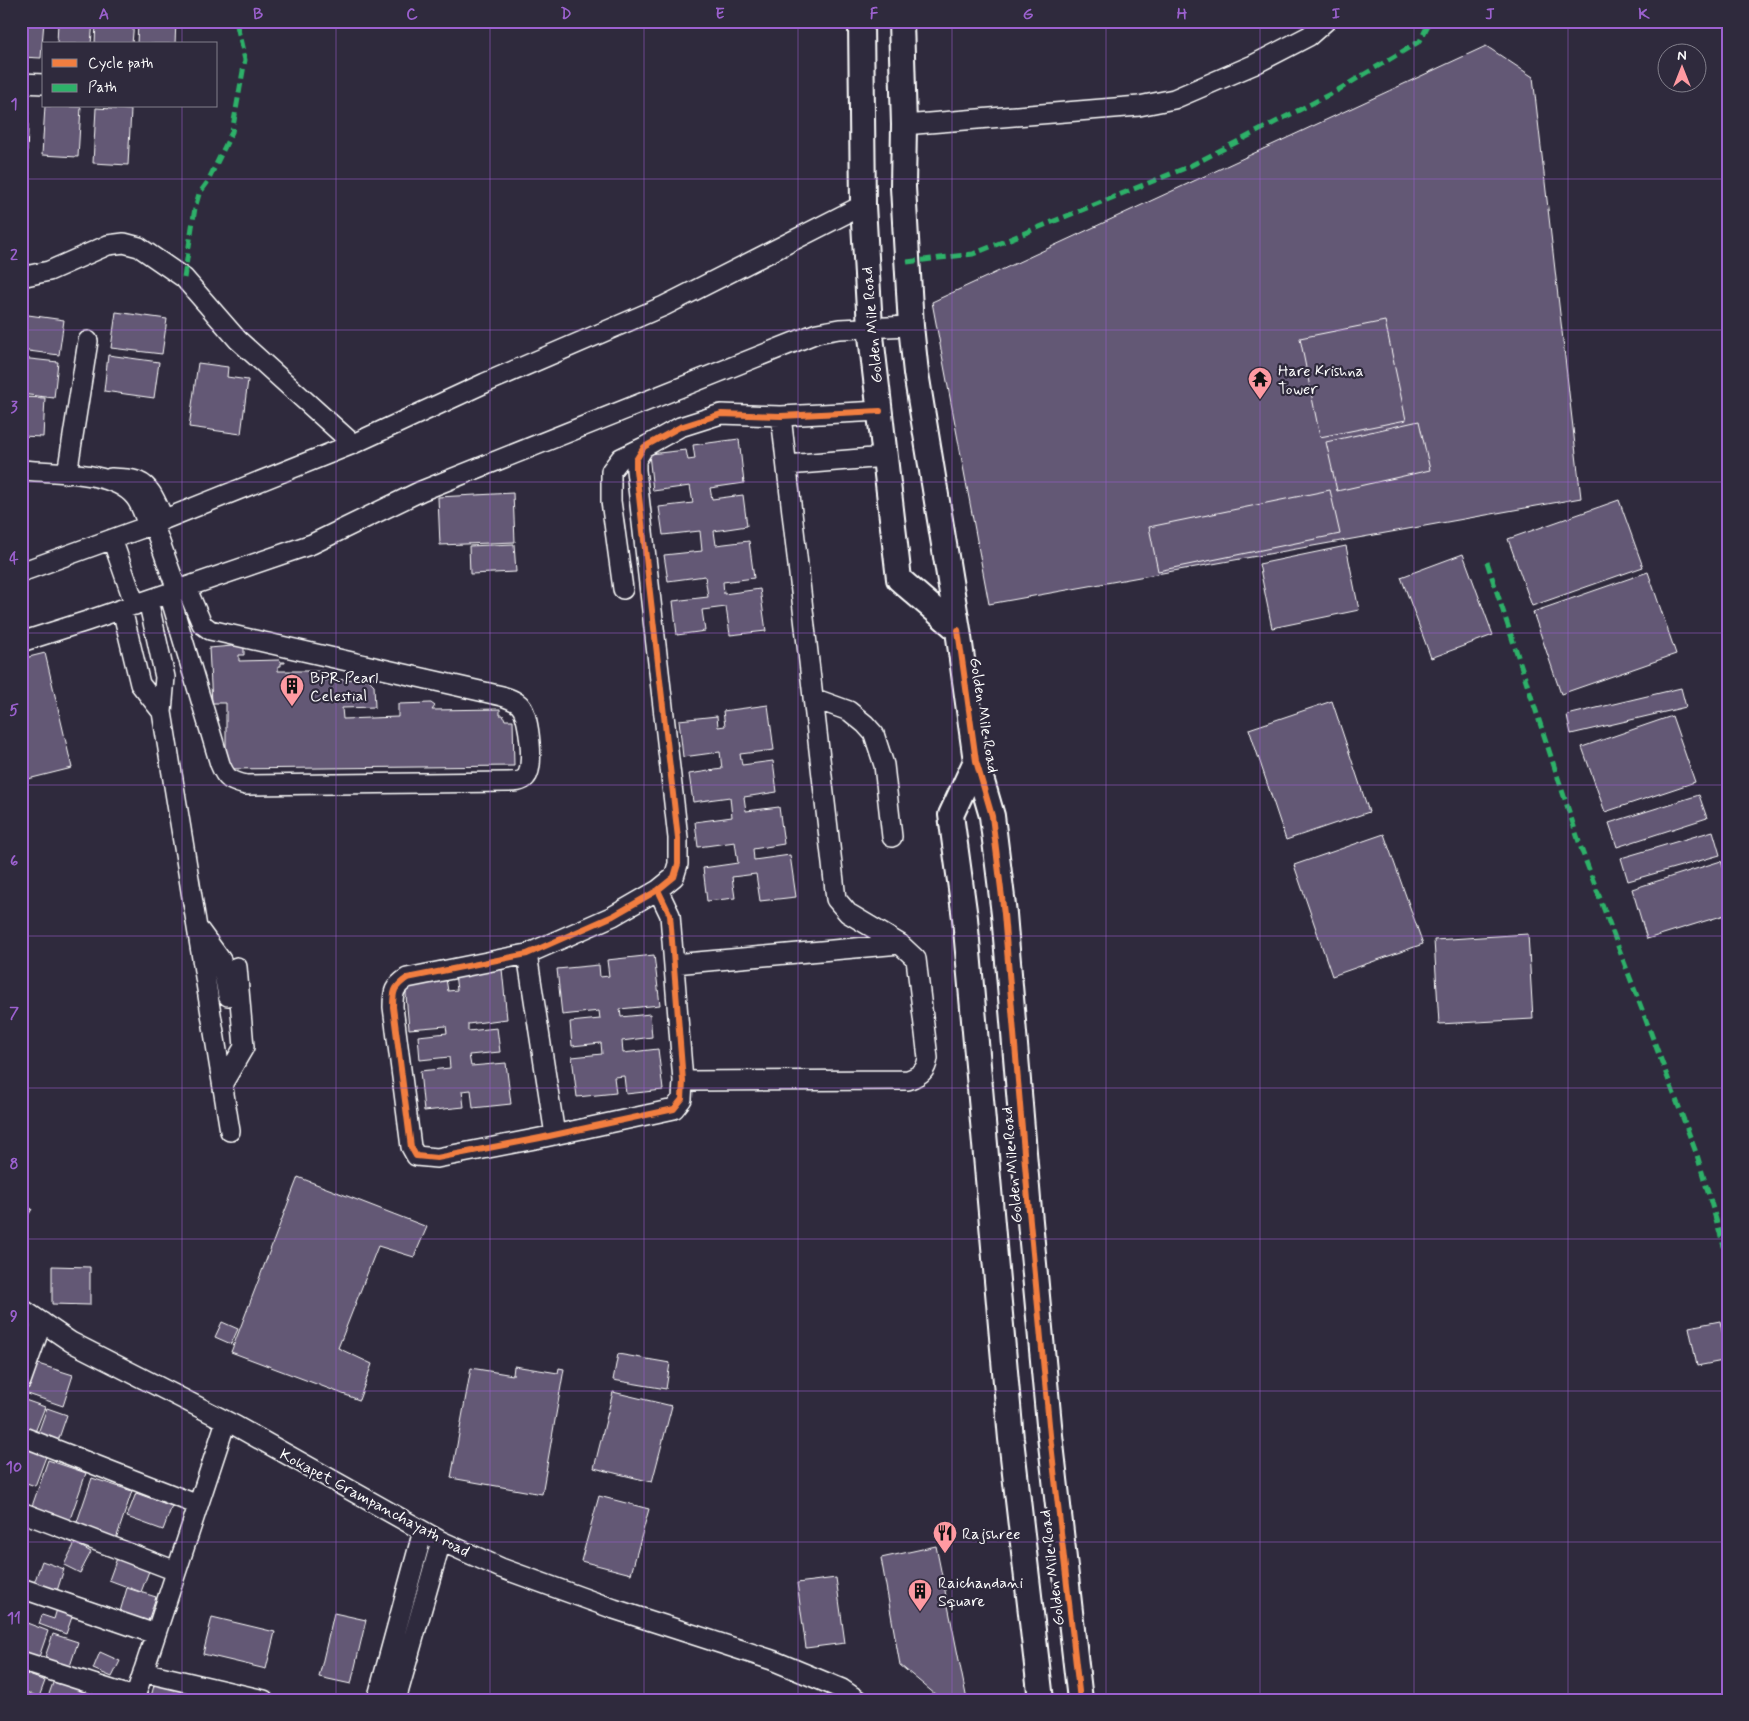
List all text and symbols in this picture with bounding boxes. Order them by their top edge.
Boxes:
text: A [99,4,109,25]
text: B [253,4,263,25]
text: C [406,4,418,25]
text: D [560,4,572,25]
text: E [715,4,725,25]
text: F [870,4,879,25]
text: G [1023,4,1034,25]
text: H [1177,4,1188,25]
text: I [1332,4,1341,25]
text: J [1485,4,1495,25]
text: K [1638,4,1650,25]
legend [42,42,218,108]
north arrow [1656,42,1706,92]
text: N [1677,47,1687,65]
text: Cycle path [88,54,153,74]
text: Path [88,78,117,98]
text: 1 [10,94,18,115]
text: 2 [10,245,18,266]
street label: Golden Mile Road [857,266,888,384]
place label: Hare Krishna Tower [1278,361,1364,400]
temple icon: Hare Krishna Tower [1247,366,1273,400]
text: 3 [10,397,18,418]
text: 4 [9,548,19,569]
street label: Golden Mile Road [964,656,1003,775]
place label: BPR Pearl Celestial [310,668,378,707]
building icon: BPR Pearl Celestial [279,673,305,707]
text: 5 [9,700,19,721]
text: 6 [10,851,18,872]
text: 7 [9,1003,19,1024]
street label: Golden Mile Road [997,1106,1028,1224]
text: 8 [9,1154,19,1175]
text: 9 [10,1306,18,1327]
street label: Kokapet Grampanchayath road [276,1444,473,1562]
text: 10 [6,1457,22,1478]
street label: Golden Mile Road [1035,1508,1070,1627]
restaurant icon: Rajshree [932,1520,958,1554]
place label: Rajshree [962,1524,1021,1545]
place label: Raichandani Square [938,1573,1024,1612]
building icon: Raichandani Square [907,1578,933,1612]
text: 11 [7,1608,21,1629]

